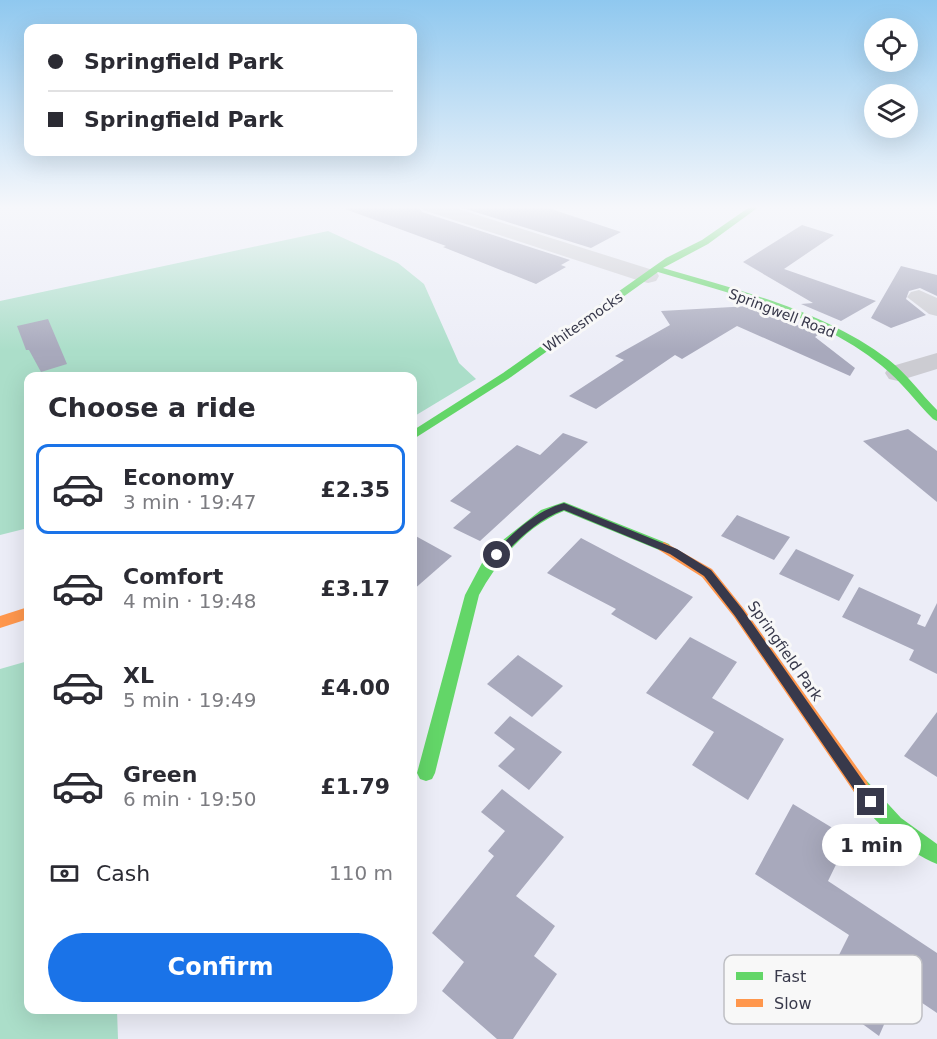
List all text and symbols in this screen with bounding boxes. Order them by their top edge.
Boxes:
map controls [864,18,918,138]
button: locate [864,18,918,72]
text: Springfield Park [84,49,283,74]
button: layers [864,84,918,138]
text: Springfield Park [84,107,283,132]
street label: Springwell Road [727,285,837,341]
street label: Whitesmocks [540,289,626,355]
text: Choose a ride [48,392,256,423]
icon: car [51,462,105,516]
text: Economy [123,465,234,490]
text: £2.35 [320,477,390,502]
text: 3 min · 19:47 [123,490,257,514]
route start [483,541,510,568]
icon: car [51,561,105,615]
text: Comfort [123,564,223,589]
text: £3.17 [320,576,390,601]
text: 4 min · 19:48 [123,589,257,613]
street label: Springfield Park [744,598,826,705]
icon: car [51,660,105,714]
text: XL [123,663,154,688]
text: £4.00 [320,675,390,700]
text: 5 min · 19:49 [123,688,257,712]
icon: car [51,759,105,813]
text: Green [123,762,197,787]
text: £1.79 [320,774,390,799]
text: 6 min · 19:50 [123,787,257,811]
route end [857,788,884,815]
callout: 1 min [822,823,920,865]
text: 1 min [840,833,903,857]
icon: cash [48,857,81,890]
text: Cash [96,861,150,886]
text: 110 m [329,861,393,885]
button: Confirm [48,933,393,1002]
legend [724,955,922,1024]
text: Fast [774,967,806,986]
text: Slow [774,994,811,1013]

